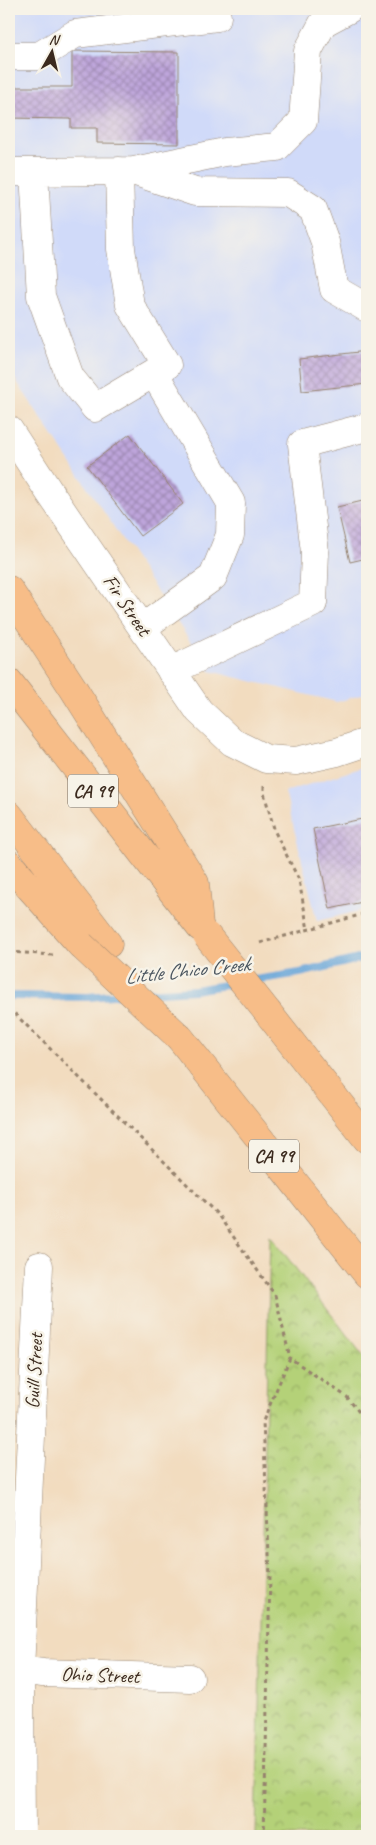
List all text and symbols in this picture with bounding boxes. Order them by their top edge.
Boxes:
north arrow [28,28,78,78]
text: N [48,31,62,49]
street label: Fir Street [98,570,158,642]
road number: CA 99 [68,774,118,808]
water label: Little Chico Creek [124,950,254,989]
road number: CA 99 [249,1140,299,1172]
street label: Guill Street [20,1330,49,1409]
street label: Ohio Street [60,1661,142,1689]

